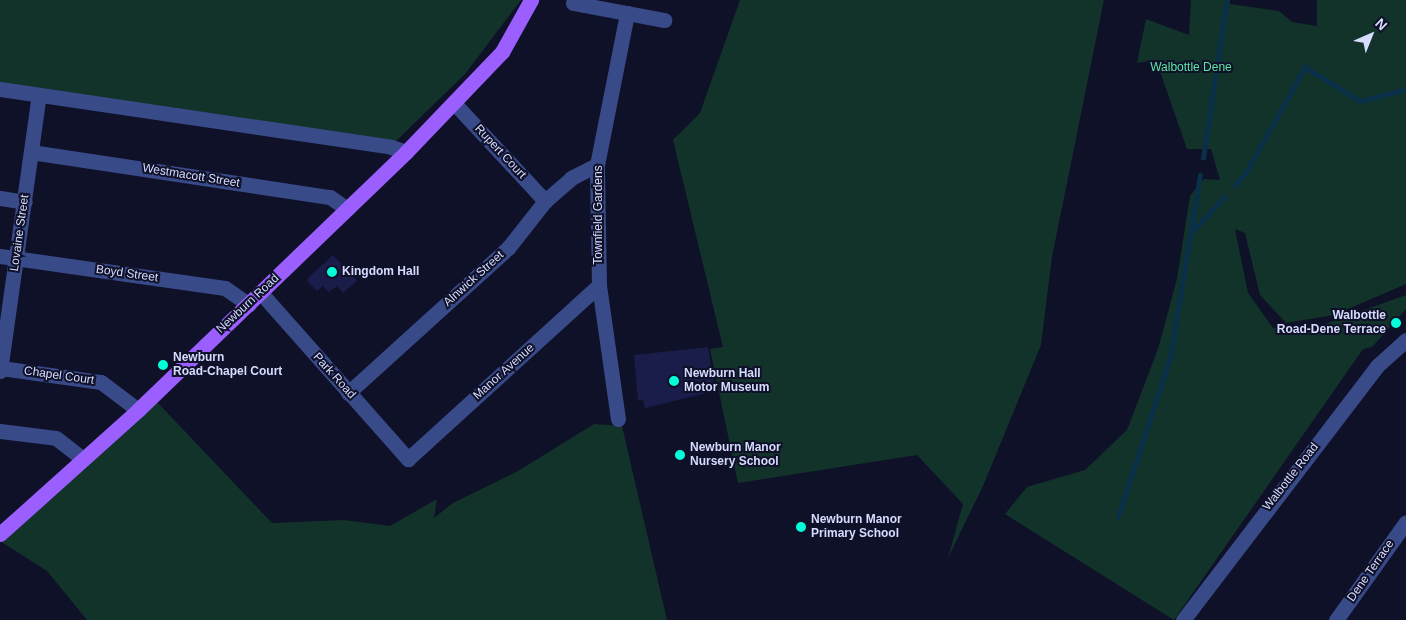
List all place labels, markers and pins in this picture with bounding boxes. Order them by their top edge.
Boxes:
place label: Kingdom Hall [342,265,419,279]
marker: Kingdom Hall [326,266,338,278]
place label: Walbottle Road-Dene Terrace [1277,309,1386,337]
marker: Walbottle Road-Dene Terrace [1390,317,1402,329]
place label: Newburn Road-Chapel Court [173,351,282,379]
marker: Newburn Road-Chapel Court [157,359,169,371]
place label: Newburn Hall Motor Museum [684,367,769,395]
marker: Newburn Hall Motor Museum [668,375,680,387]
place label: Newburn Manor Nursery School [690,441,781,469]
marker: Newburn Manor Nursery School [674,449,686,461]
place label: Newburn Manor Primary School [811,513,902,541]
marker: Newburn Manor Primary School [795,521,807,533]

